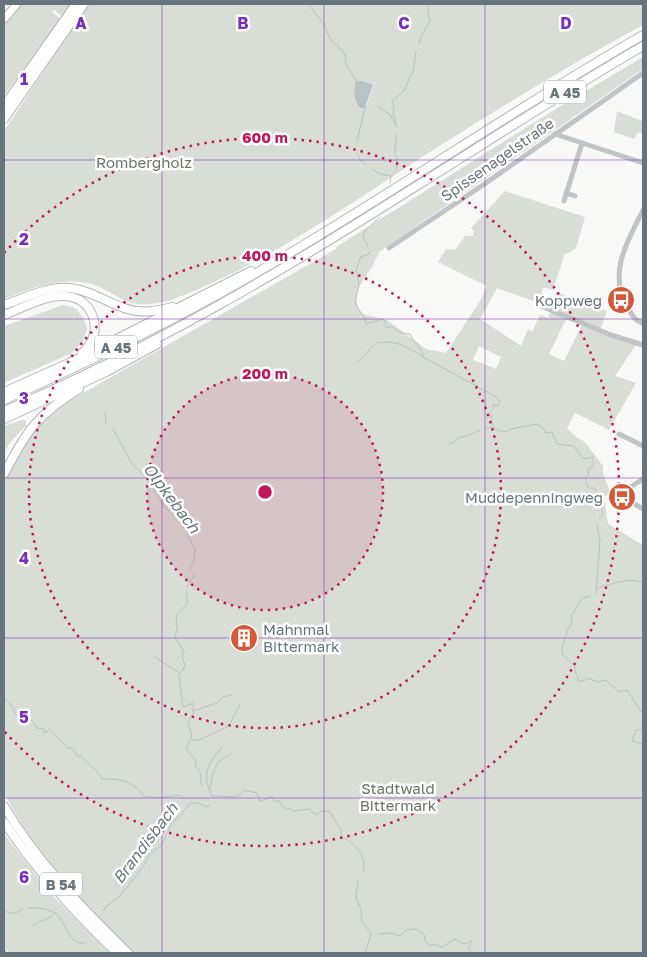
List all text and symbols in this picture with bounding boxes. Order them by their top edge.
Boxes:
text: A [75,13,87,33]
text: B [237,13,249,33]
text: C [398,13,410,33]
text: D [560,13,572,33]
text: 1 [20,69,28,89]
road number: A 45 [544,80,586,104]
street label: Spissenagelstraße [437,113,557,205]
text: 600 m [242,128,288,146]
park label: Rombergholz [96,153,192,171]
text: 2 [19,229,29,249]
text: 400 m [242,246,288,264]
bus stop icon: Koppweg [606,285,636,315]
place label: Koppweg [535,291,602,309]
road number: A 45 [95,336,137,358]
text: 200 m [242,364,288,382]
text: 3 [19,388,29,408]
water label: Olpkebach [139,459,205,538]
bus stop icon: Muddepenningweg [607,482,637,512]
centre of rings [256,483,274,501]
place label: Muddepenningweg [465,488,603,506]
text: 4 [19,548,29,568]
place label: Mahnmal Bittermark [263,620,340,655]
building icon: Mahnmal Bittermark [229,623,259,653]
text: 5 [19,707,29,727]
park label: Stadtwald Bittermark [360,779,437,814]
water label: Brandisbach [108,798,182,887]
text: 6 [19,867,29,887]
road number: B 54 [40,872,82,896]

